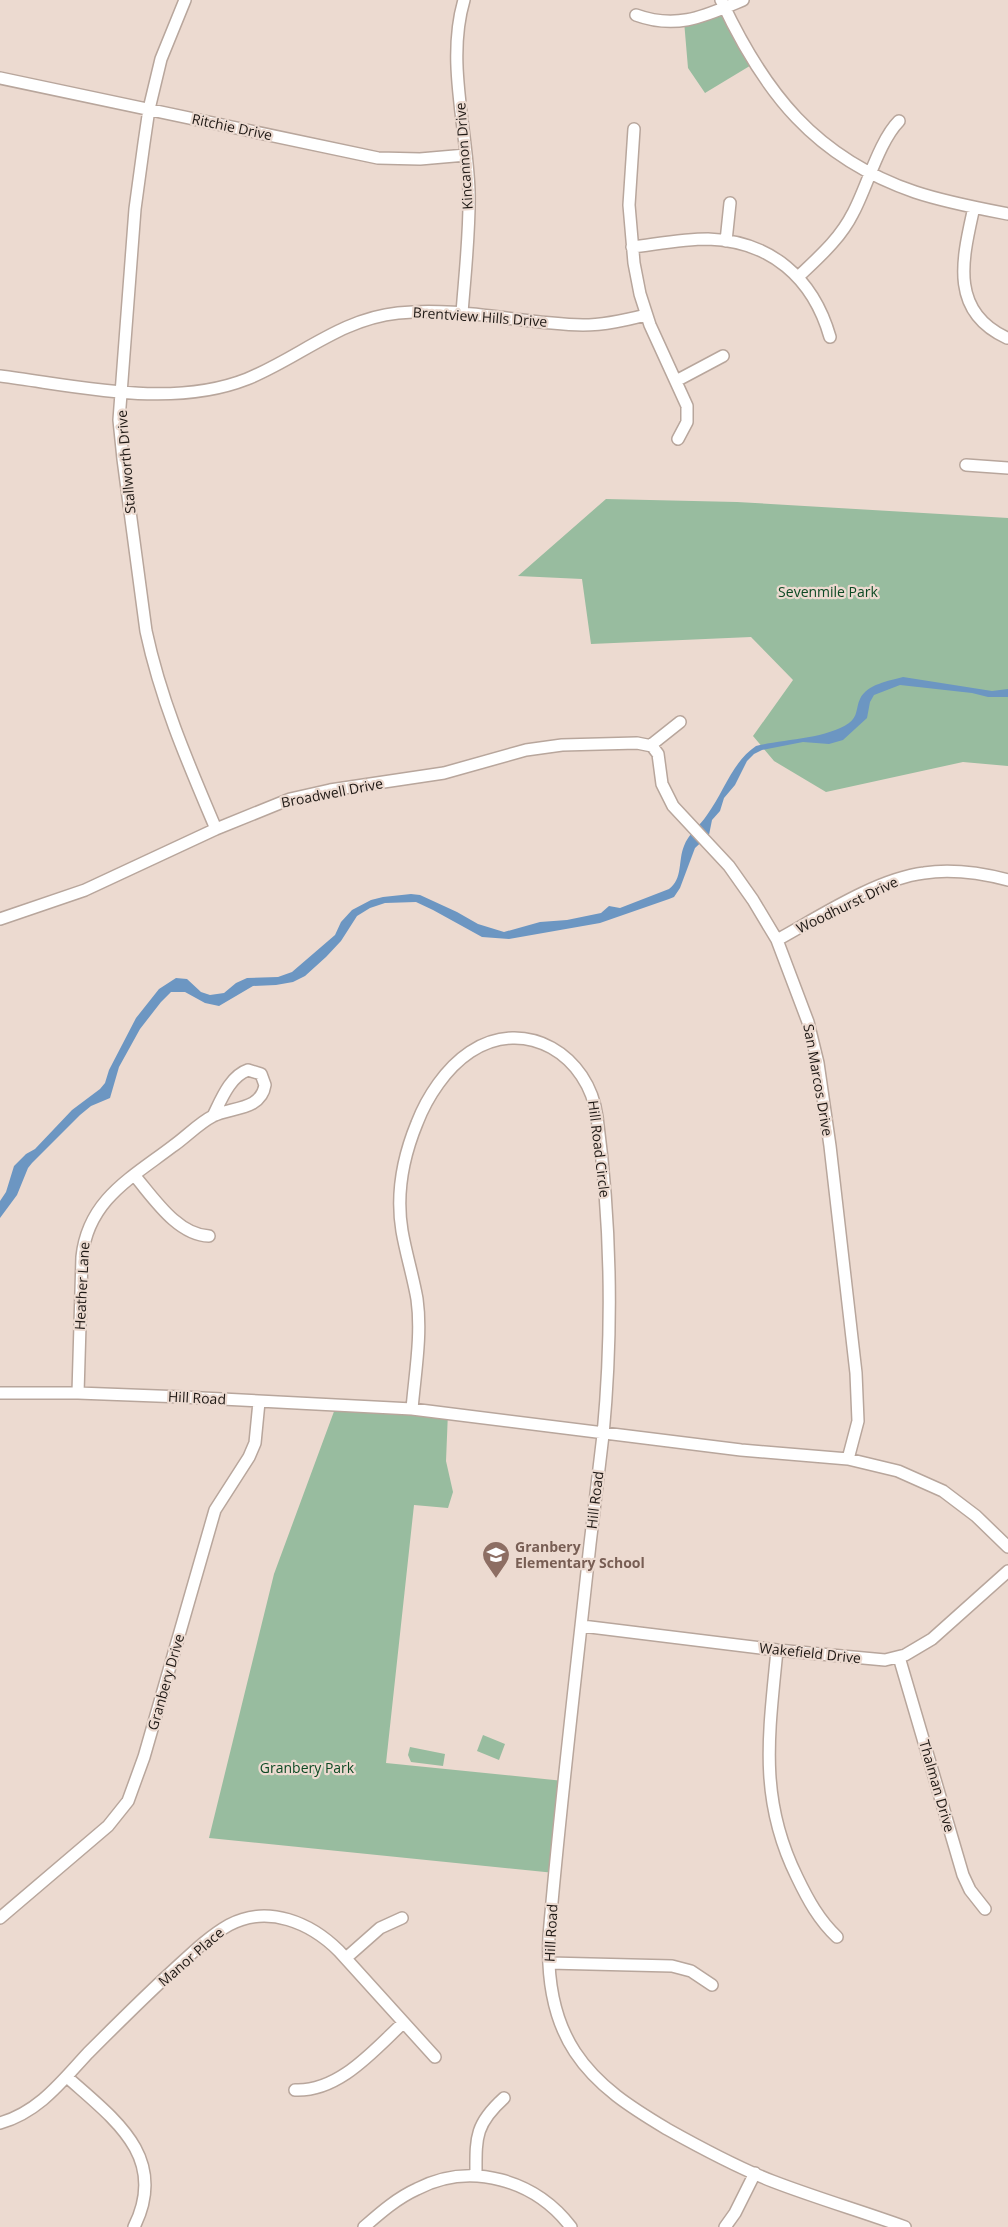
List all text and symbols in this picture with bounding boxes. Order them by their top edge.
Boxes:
street label: Kincannon Drive [450,102,477,210]
street label: Ritchie Drive [190,109,274,144]
street label: Brentview Hills Drive [412,302,548,331]
street label: Stallworth Drive [111,409,139,515]
park label: Sevenmile Park [778,582,879,601]
street label: Broadwell Drive [279,773,385,812]
street label: Woodhurst Drive [793,872,901,937]
street label: San Marcos Drive [799,1022,838,1138]
street label: Hill Road Circle [584,1099,615,1199]
street label: Heather Lane [70,1241,93,1331]
street label: Hill Road [168,1386,226,1409]
street label: Hill Road [582,1470,607,1530]
place label: Granbery Elementary School [515,1537,645,1572]
school or university icon: Granbery Elementary School [481,1540,511,1579]
street label: Granbery Drive [143,1631,188,1732]
street label: Wakefield Drive [758,1638,862,1667]
street label: Thalman Drive [915,1738,960,1834]
park label: Granbery Park [260,1758,355,1777]
street label: Hill Road [539,1904,562,1962]
street label: Manor Place [154,1923,228,1990]

